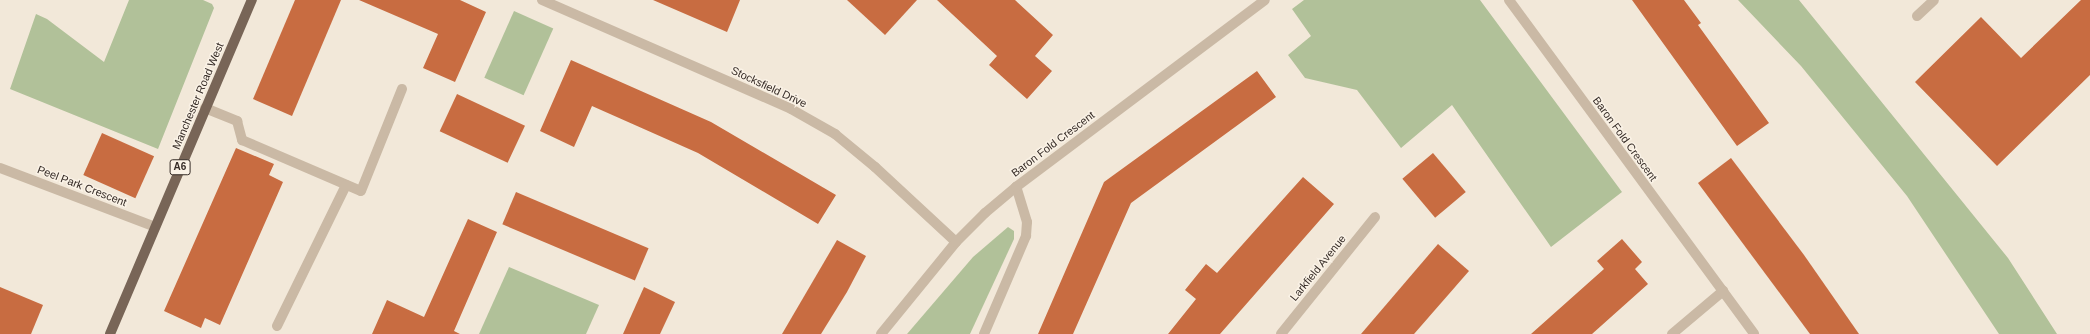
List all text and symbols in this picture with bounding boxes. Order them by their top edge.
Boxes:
street label: Manchester Road West [170,41,226,151]
street label: Stocksfield Drive [729,64,809,110]
street label: Baron Fold Crescent [1590,94,1660,184]
street label: Baron Fold Crescent [1009,108,1097,180]
road number: A6 [169,159,191,175]
street label: Peel Park Crescent [35,163,129,209]
street label: Larkfield Avenue [1287,232,1349,304]

